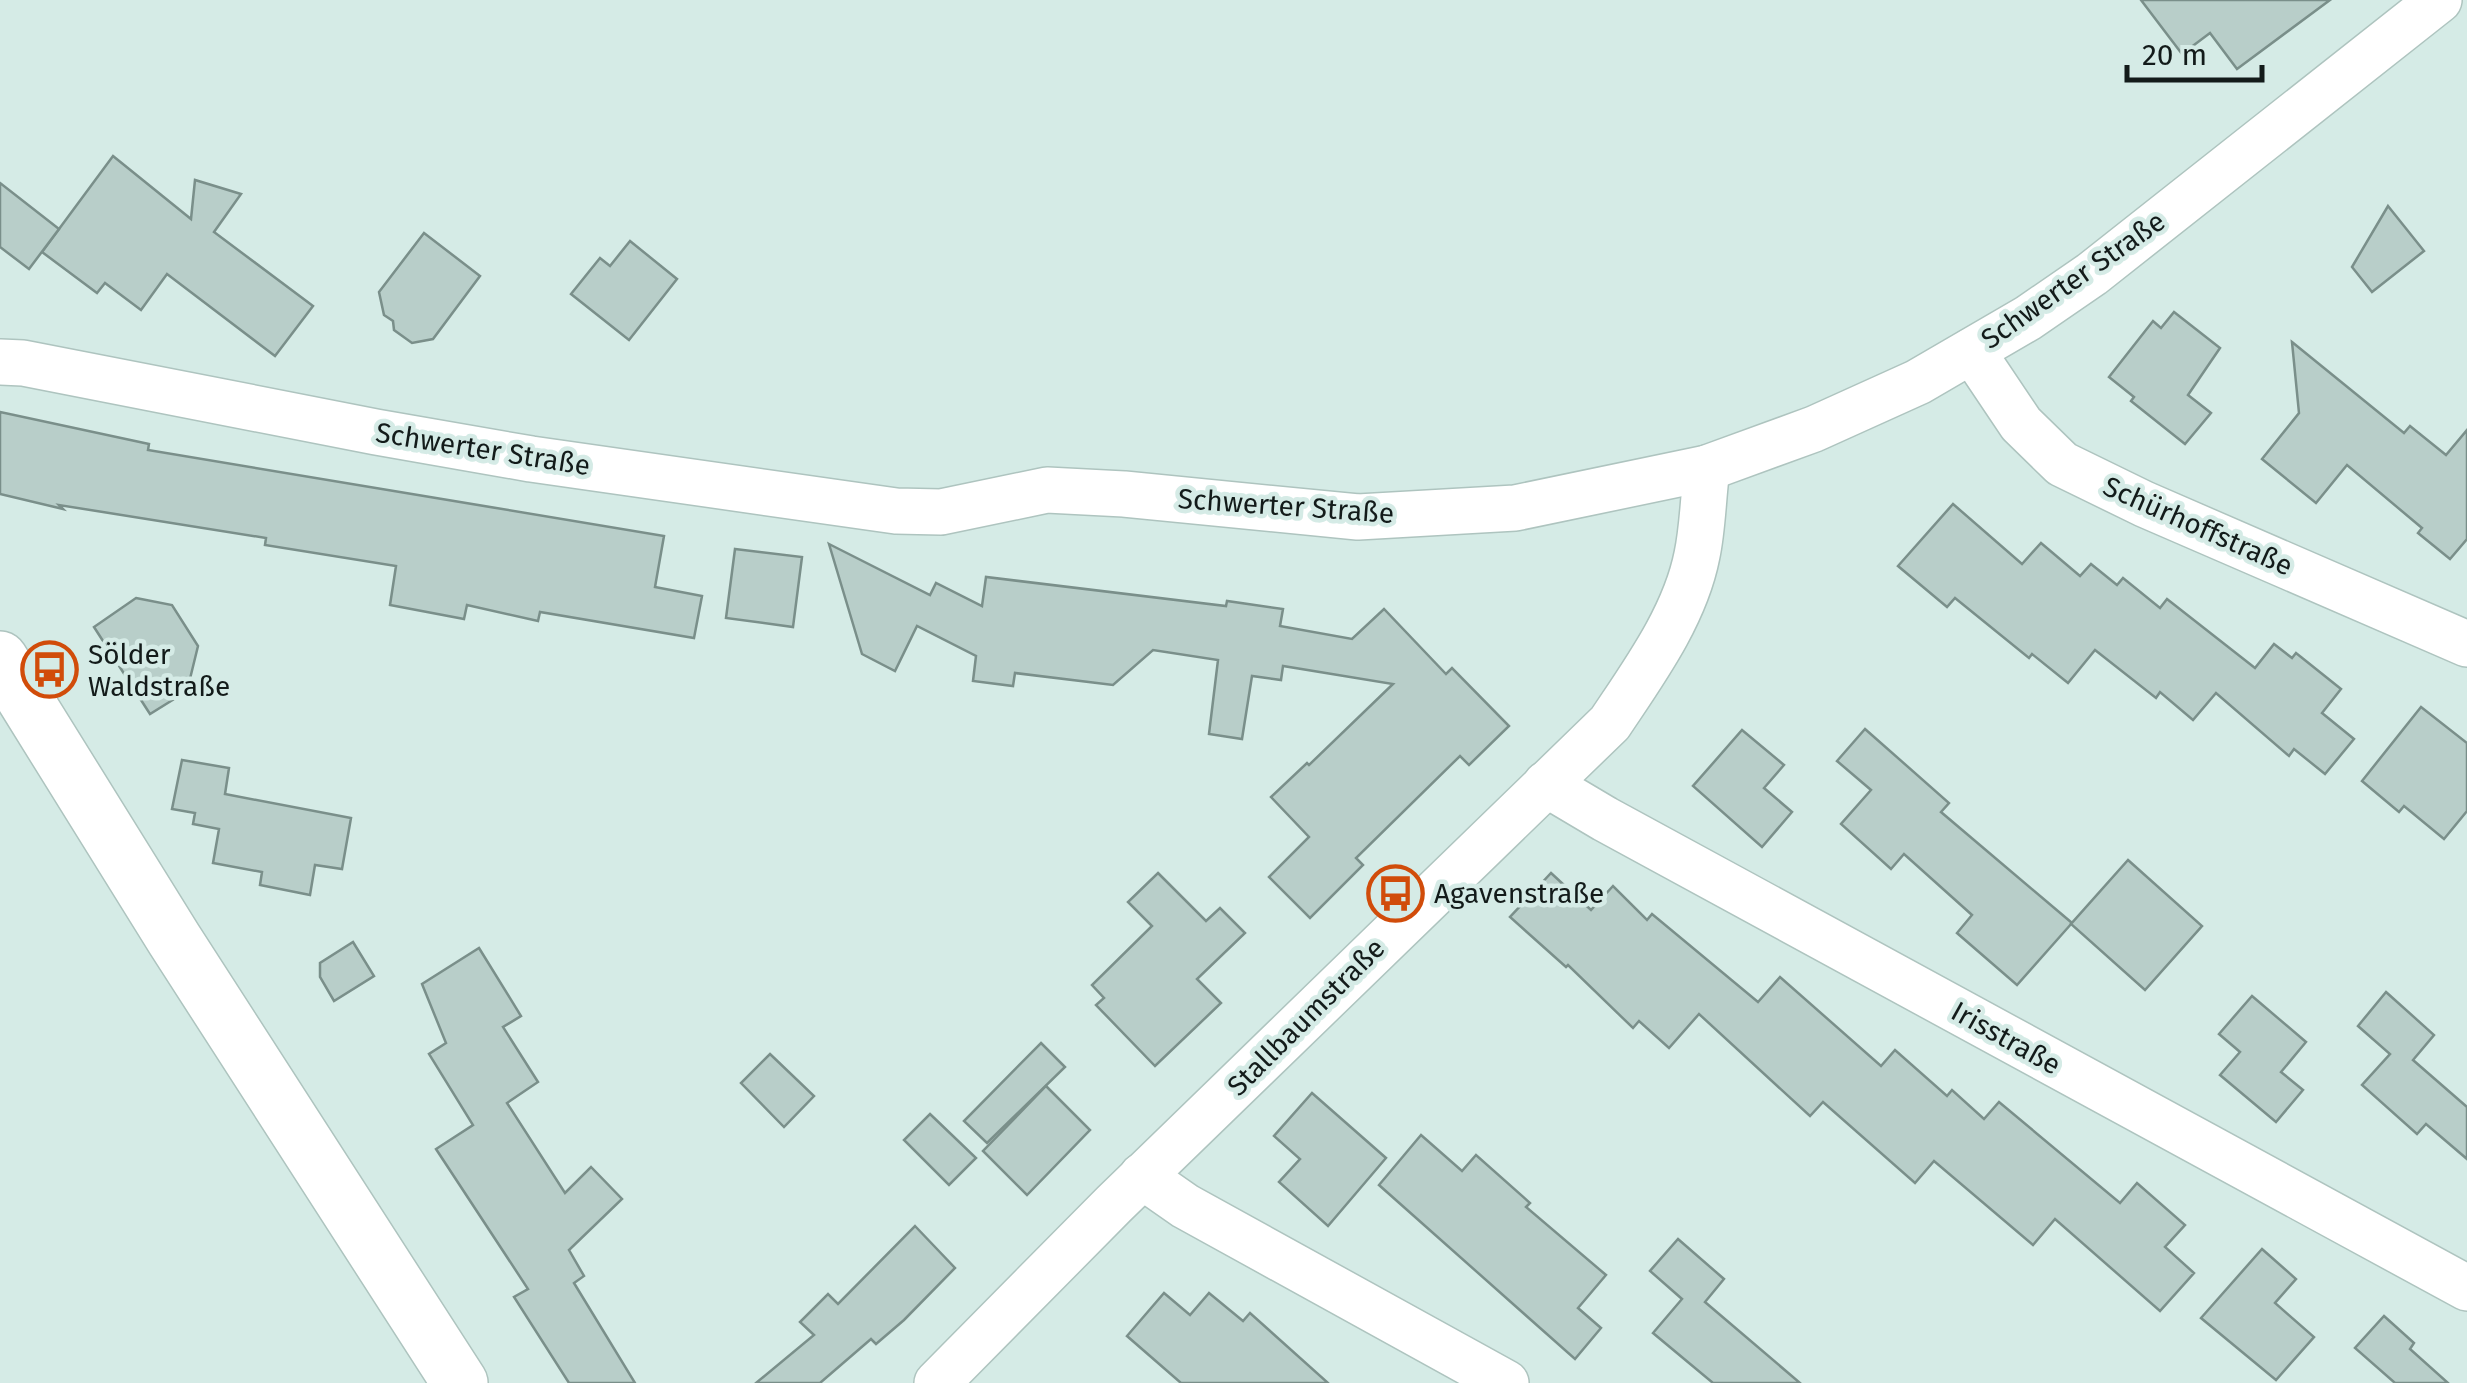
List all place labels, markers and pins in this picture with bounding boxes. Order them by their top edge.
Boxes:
place label: Sölder Waldstraße [88,638,230,703]
bus stop icon: Sölder Waldstraße [19,640,79,700]
bus stop icon: Agavenstraße [1365,863,1425,923]
place label: Agavenstraße [1434,877,1604,910]

